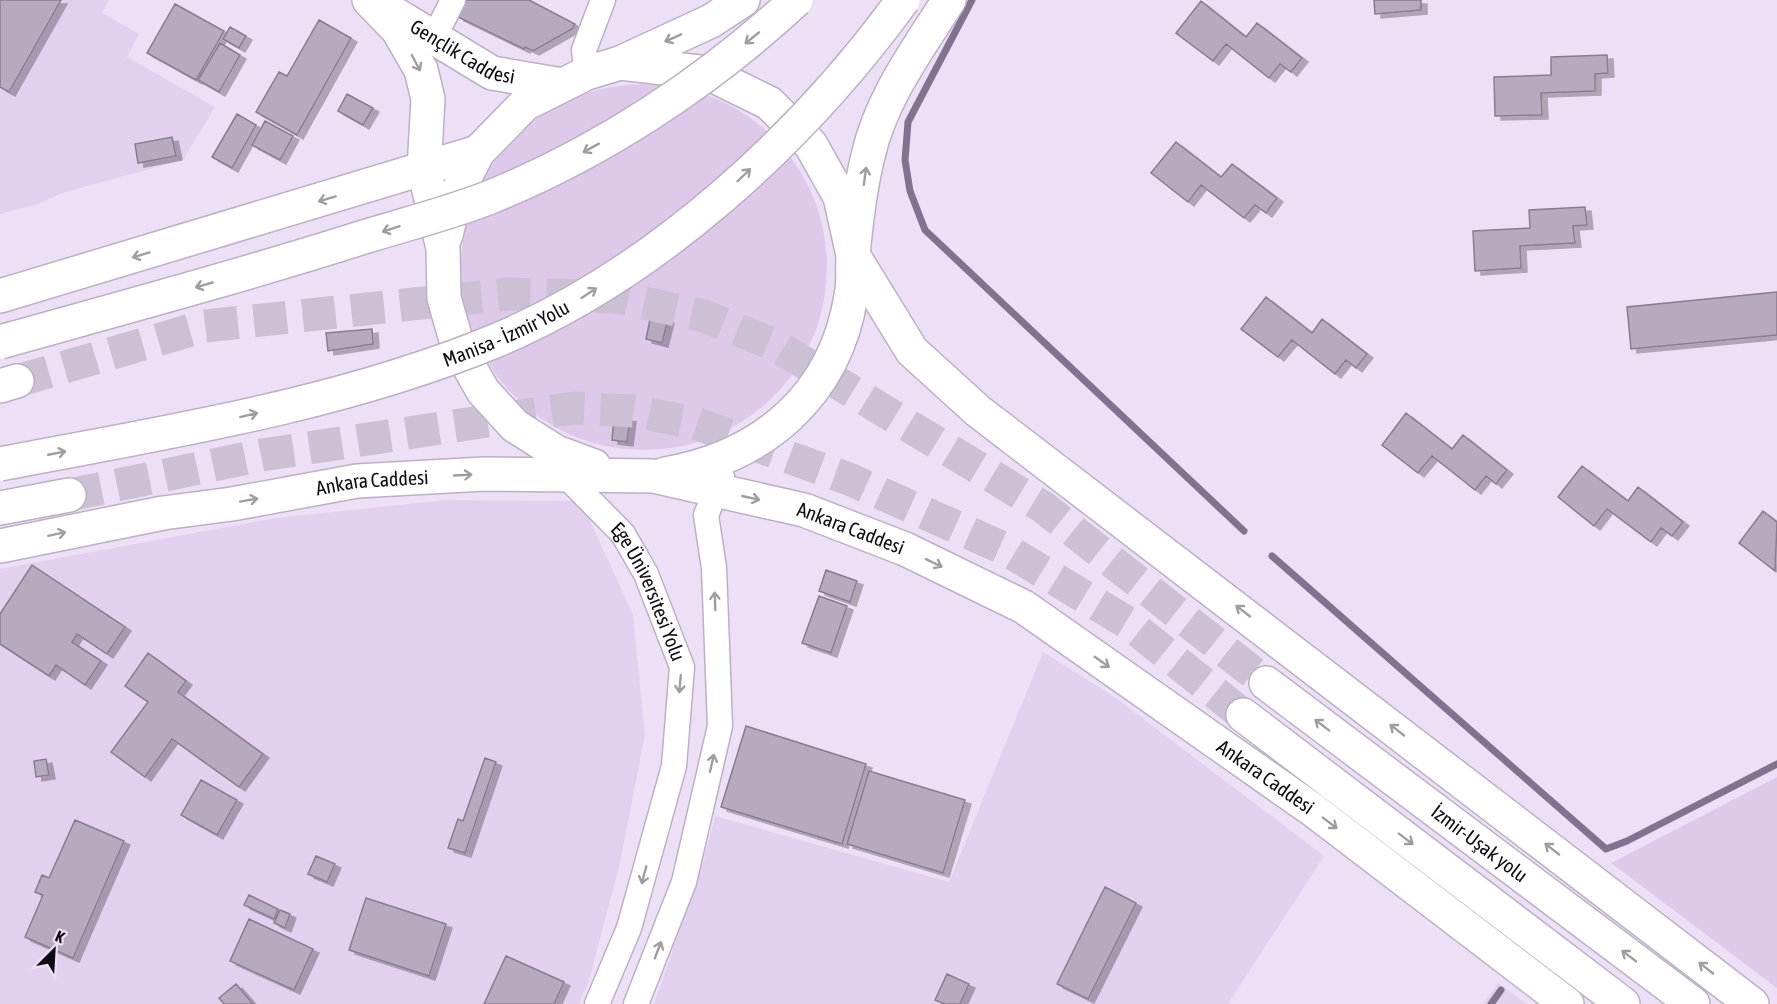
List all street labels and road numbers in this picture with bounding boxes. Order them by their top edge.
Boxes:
street label: Gençlik Caddesi [406,14,517,88]
street label: Manisa - İzmir Yolu [440,295,573,371]
street label: Ankara Caddesi [314,465,429,499]
street label: Ankara Caddesi [795,497,908,559]
street label: Ege Üniversitesi Yolu [607,517,691,664]
street label: Ankara Caddesi [1213,734,1319,818]
street label: İzmir-Uşak yolu [1427,799,1532,887]

